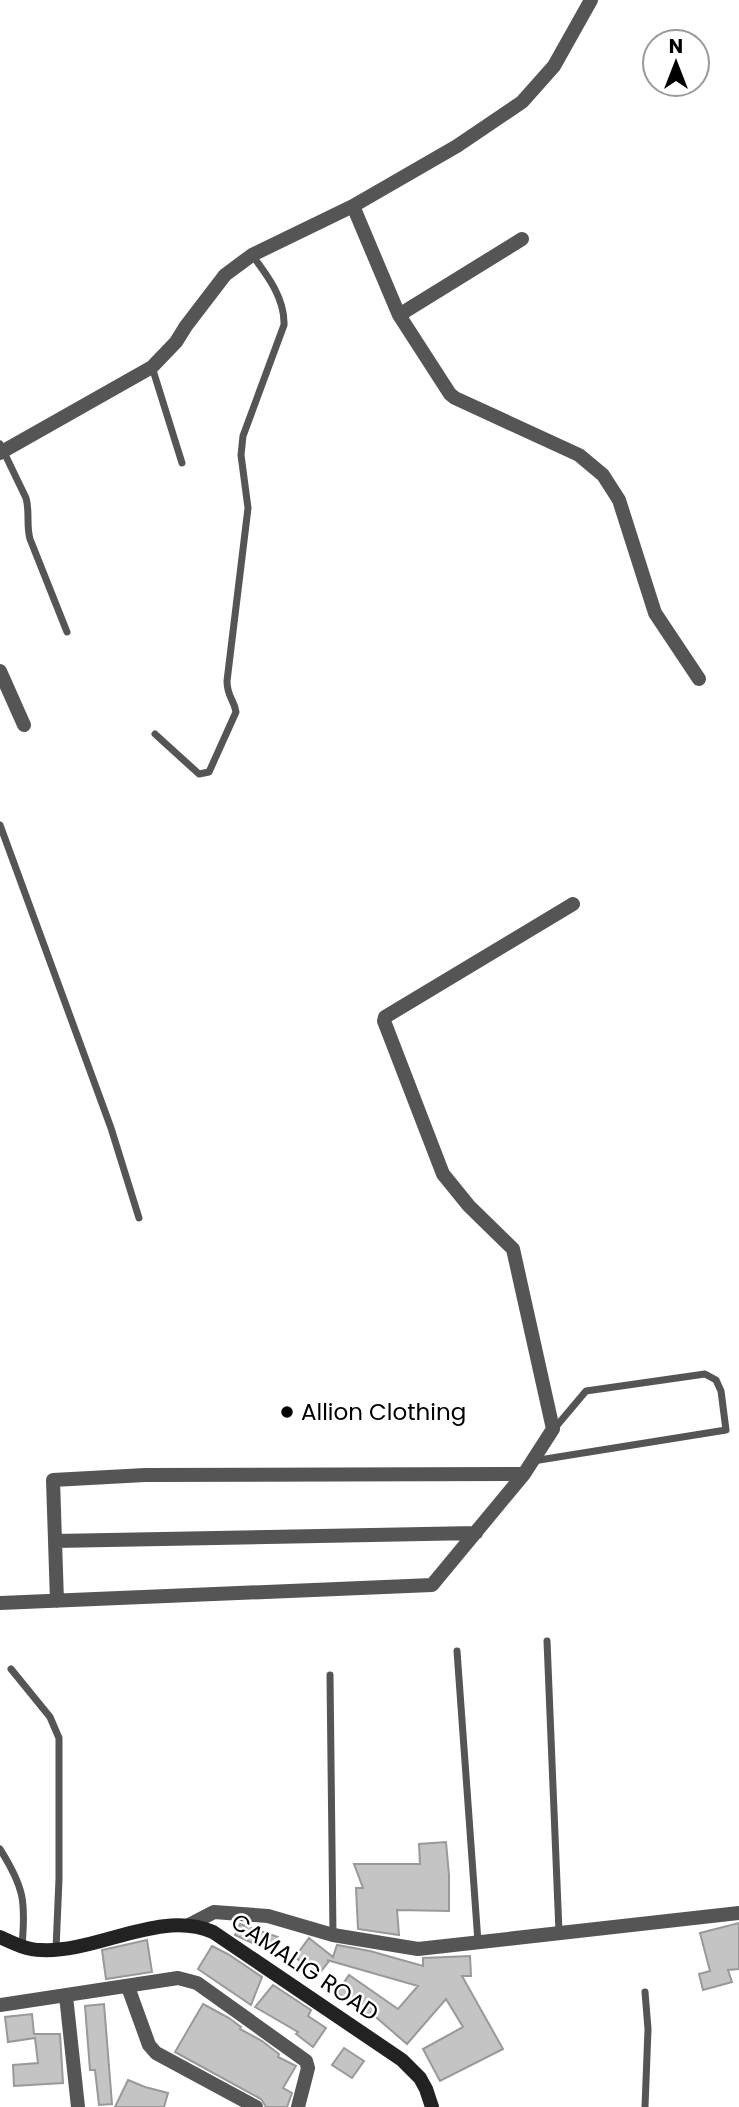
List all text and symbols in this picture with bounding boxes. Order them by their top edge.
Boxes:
north arrow [641,28,711,98]
text: N [669,33,683,60]
place label: Allion Clothing [301,1396,466,1428]
marker: Allion Clothing [279,1404,295,1420]
street label: CAMALIG ROAD [225,1906,385,2028]

